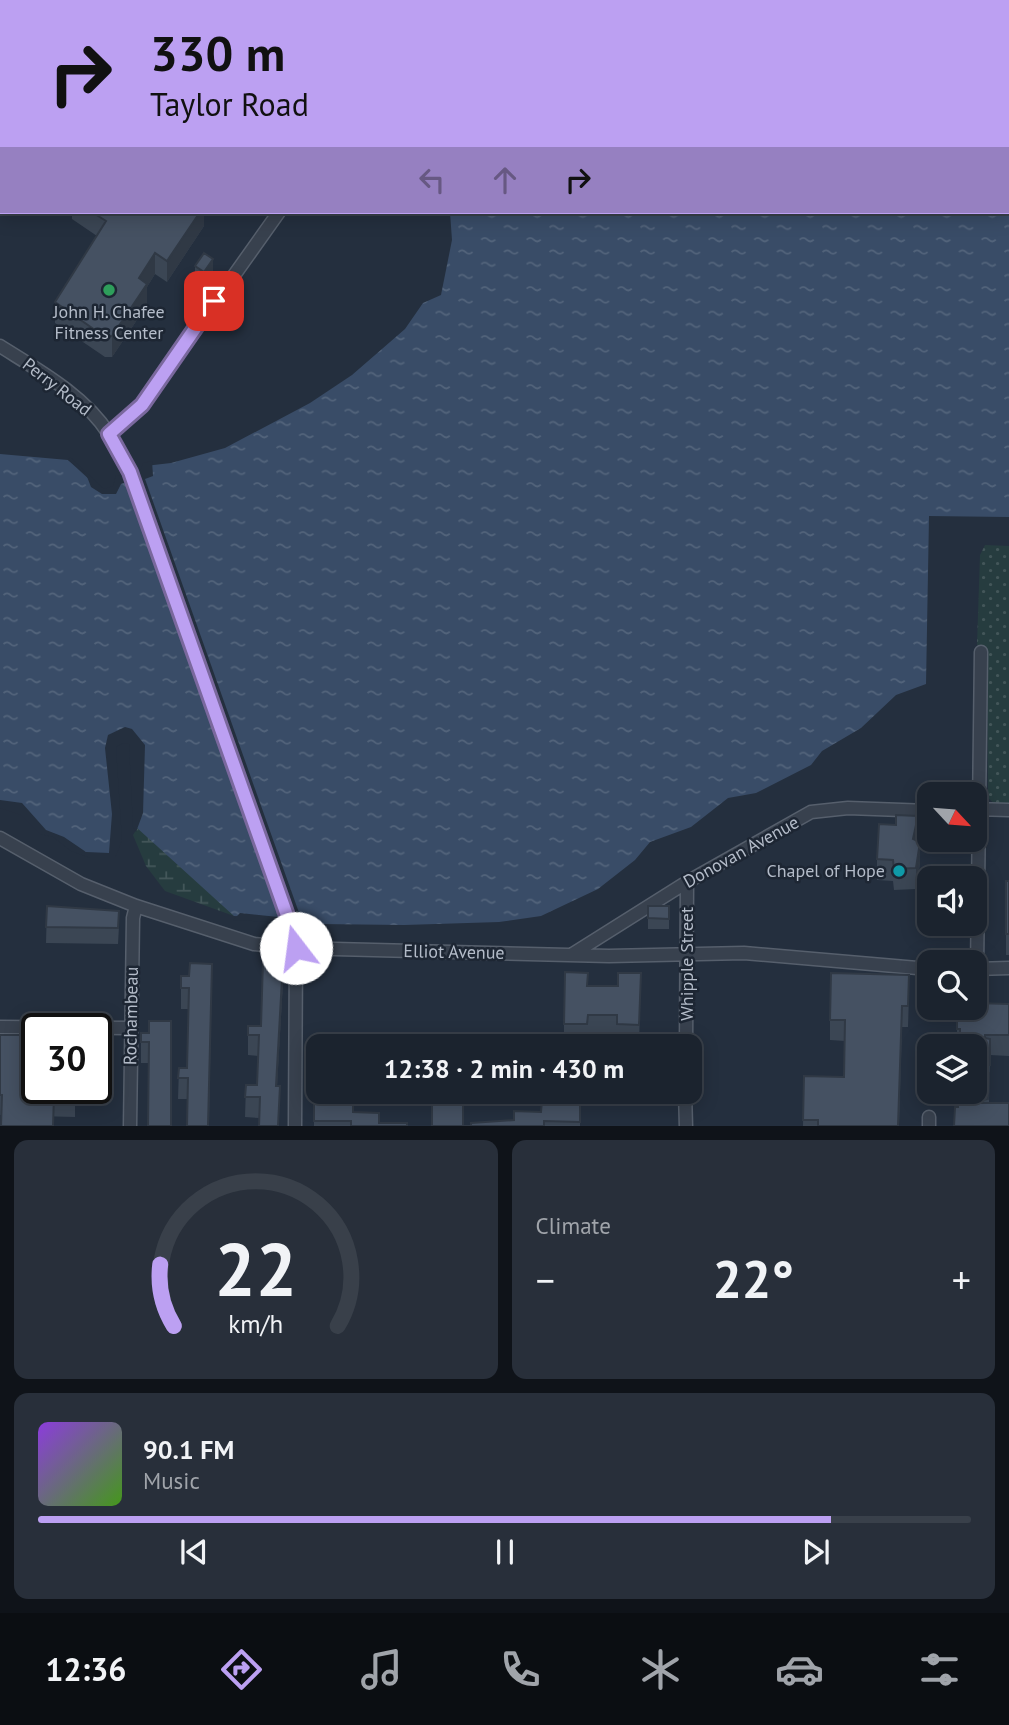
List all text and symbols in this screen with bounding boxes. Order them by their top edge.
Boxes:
text: 330 m [150,21,285,85]
icon: right [35,28,126,119]
text: Taylor Road [150,83,309,125]
icon: left [413,161,451,199]
icon: ahead [486,161,524,199]
icon: right [559,161,597,199]
pin [184,271,244,331]
marker: John H. Chafee Fitness Center [101,282,117,298]
icon: arrive [195,282,233,320]
place label: John H. Chafee Fitness Center [52,300,165,344]
street label: Perry Road [18,352,96,421]
north arrow [917,782,987,852]
map controls [917,782,987,1104]
street label: Donovan Avenue [679,810,803,893]
place label: Chapel of Hope [766,859,885,882]
marker: Chapel of Hope [891,863,907,879]
button: sound [917,866,987,936]
street label: Whipple Street [675,907,698,1021]
position arrow [259,911,333,985]
street label: Elliot Avenue [403,939,505,964]
button: search [917,950,987,1020]
street label: Rochambeau [118,967,143,1065]
speed limit sign: 30 [21,1013,112,1104]
button: layers [917,1034,987,1104]
text: 12:38 · 2 min · 430 m [384,1052,624,1085]
text: Climate [536,1211,611,1240]
text: 22 [214,1222,297,1316]
text: 22° [712,1245,794,1312]
text: − [536,1255,555,1304]
text: + [952,1255,971,1304]
text: km/h [228,1307,283,1339]
text: 90.1 FM [143,1433,234,1466]
text: Music [143,1466,200,1495]
icon: previous [175,1533,213,1571]
icon: pause [486,1533,524,1571]
icon: next [797,1533,835,1571]
icon: directions [217,1645,266,1694]
icon: music [357,1645,406,1694]
icon: phone [496,1645,545,1694]
icon: climate [636,1645,685,1694]
icon: car [775,1645,824,1694]
icon: filters [915,1645,964,1694]
text: 12:36 [45,1648,126,1690]

